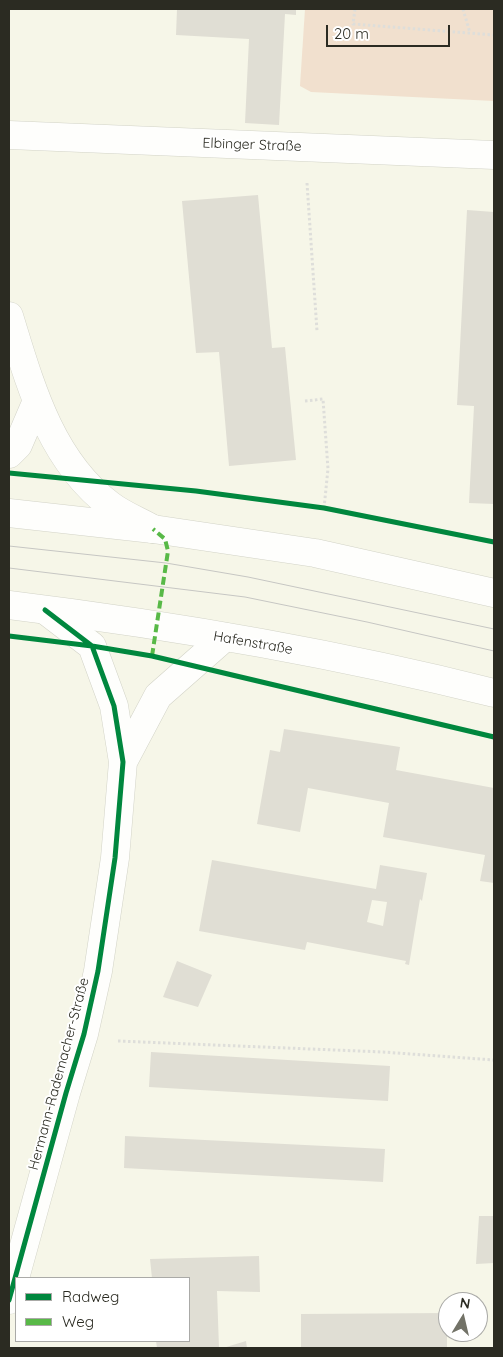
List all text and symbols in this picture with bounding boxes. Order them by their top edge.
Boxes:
scale bar [328,15,452,47]
text: 20 m [334,24,369,43]
street label: Elbinger Straße [202,135,302,155]
street label: Hafenstraße [212,628,294,658]
street label: Hermann-Rademacher-Straße [25,976,93,1172]
legend [15,1277,190,1342]
text: Radweg [62,1287,119,1306]
north arrow [438,1292,488,1342]
text: N [459,1293,472,1313]
text: Weg [62,1312,94,1331]

